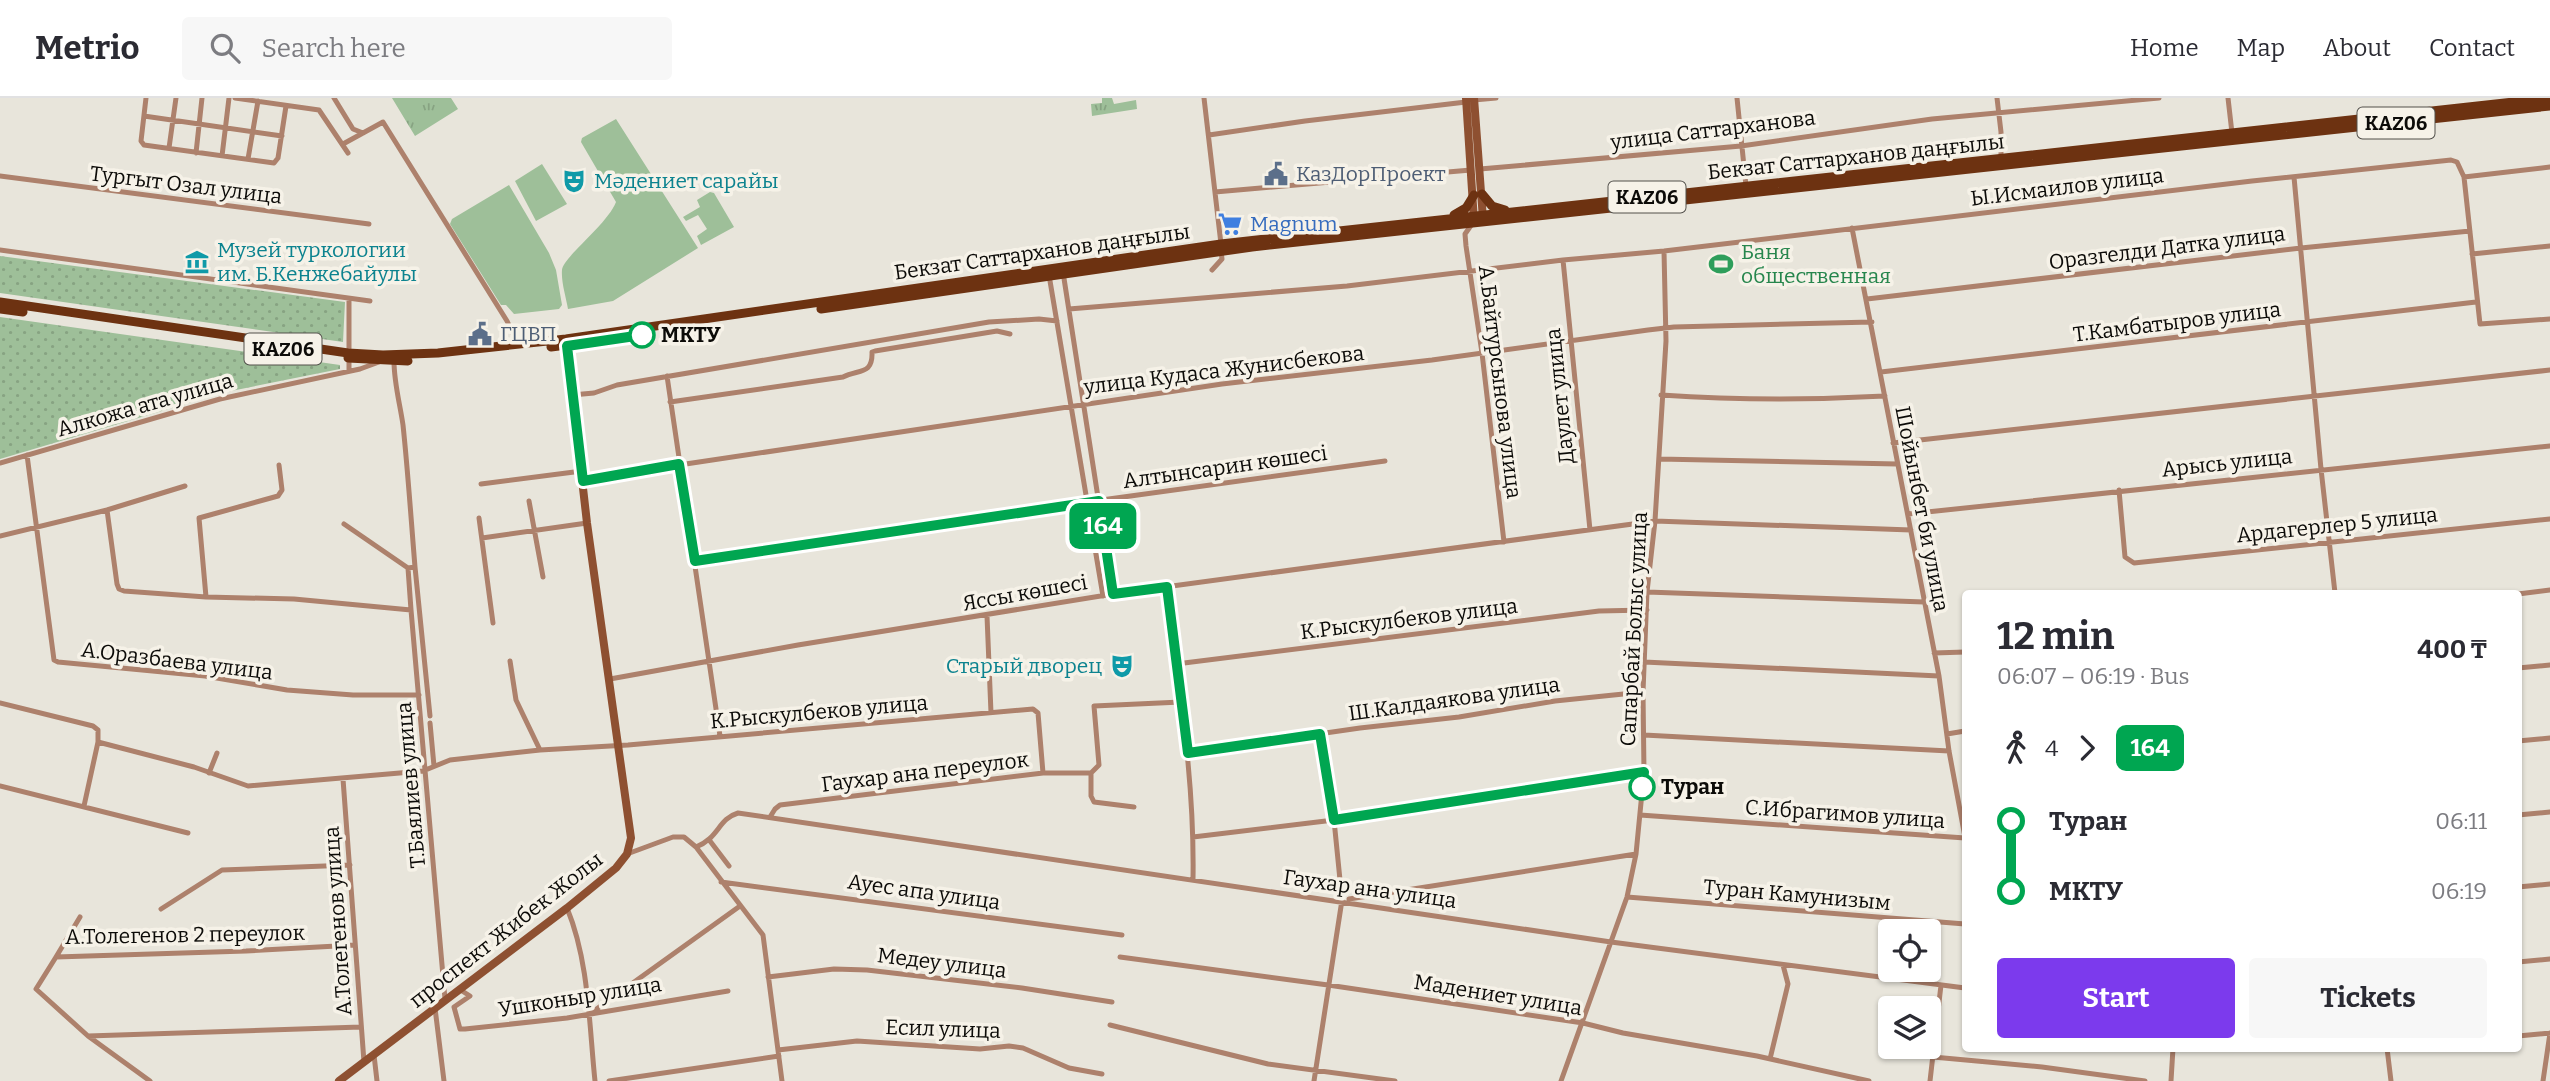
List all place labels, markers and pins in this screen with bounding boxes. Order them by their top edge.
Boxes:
public building icon: КазДорПроект [1262,160,1290,188]
place label: КазДорПроект [1296,161,1446,187]
theatre icon: Мәдениет сарайы [560,167,588,195]
place label: Мәдениет сарайы [594,168,778,194]
supermarket icon: Magnum [1216,210,1244,238]
place label: Magnum [1250,211,1338,237]
place label: Музей туркологии им. Б.Кенжебайулы [217,237,417,287]
place label: Баня общественная [1741,239,1891,289]
museum icon: Музей туркологии им. Б.Кенжебайулы [183,248,211,276]
sports icon: Баня общественная [1707,250,1735,278]
public building icon: ГЦВП [466,320,494,348]
place label: ГЦВП [500,321,556,347]
marker: МКТУ [629,322,655,348]
place label: МКТУ [661,322,721,348]
theatre icon: Старый дворец [1108,652,1136,680]
place label: Старый дворец [946,653,1102,679]
marker: Туран [1629,774,1655,800]
place label: Туран [1661,774,1724,800]

